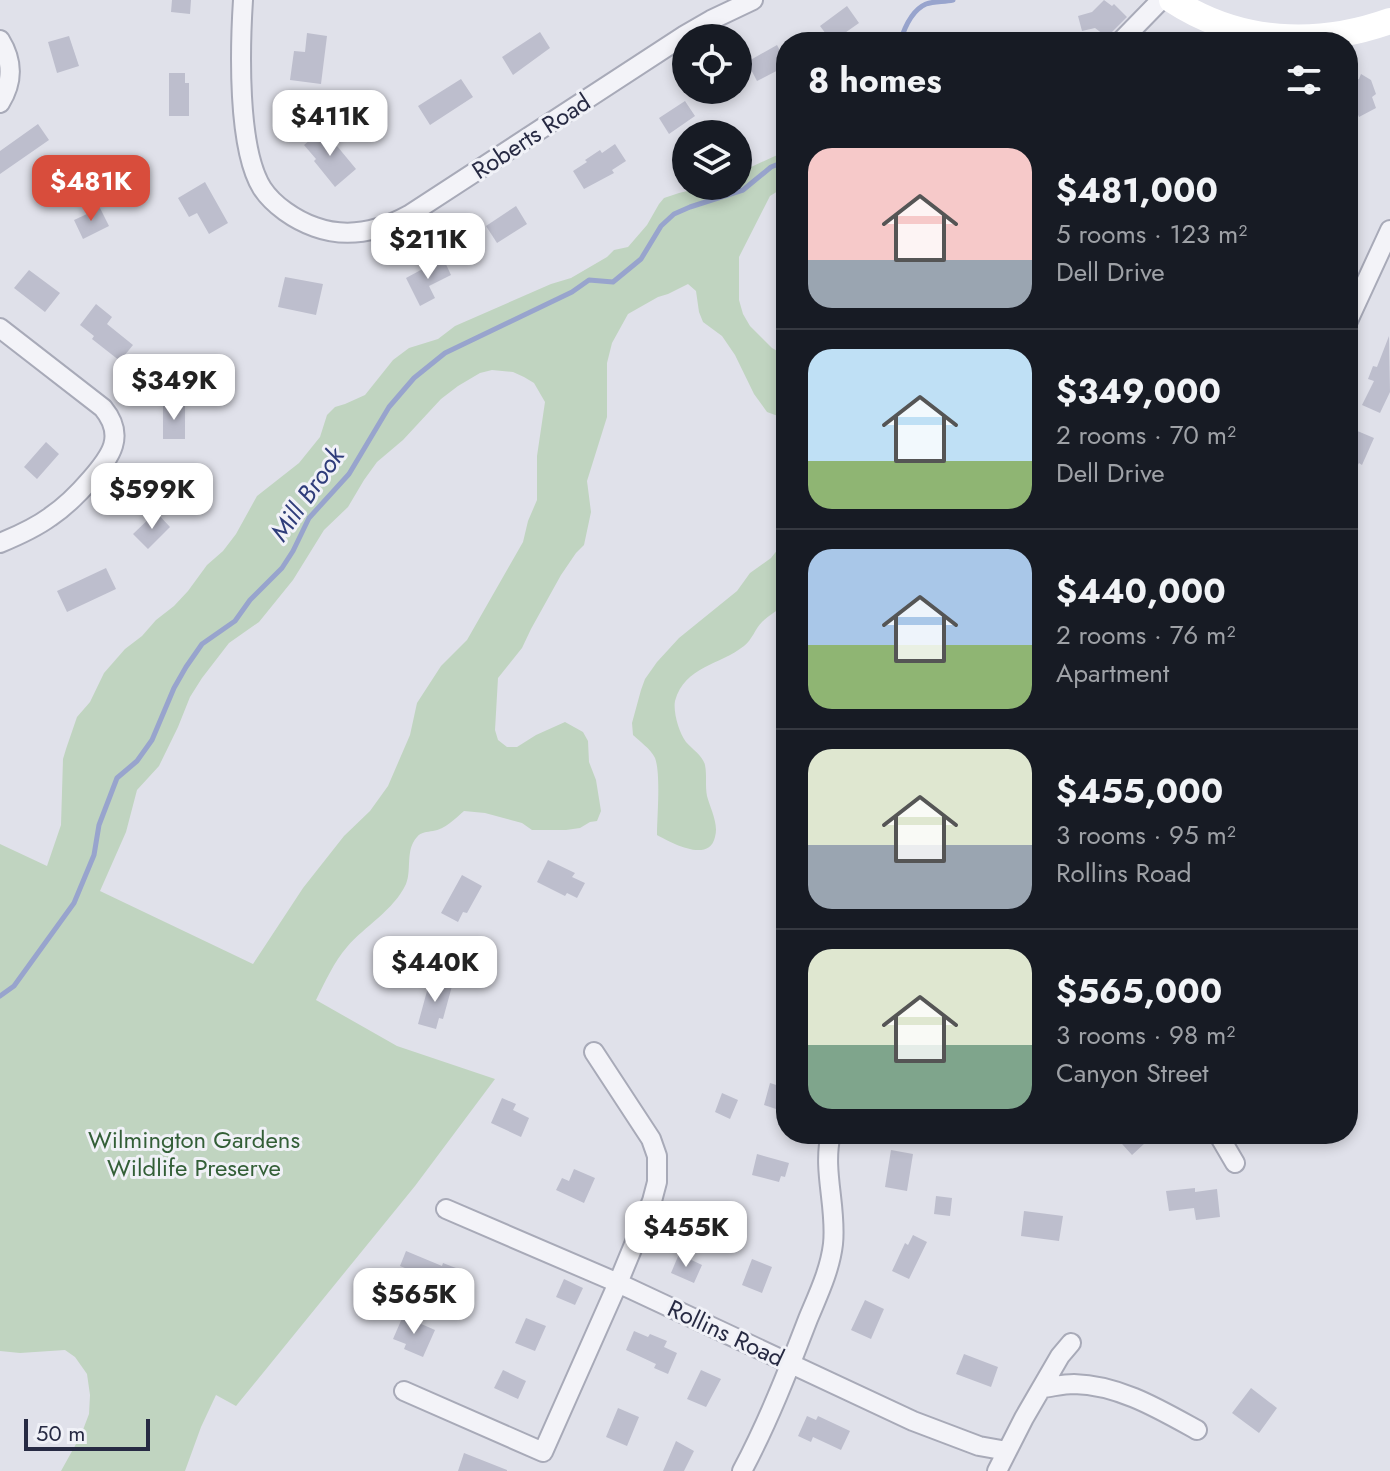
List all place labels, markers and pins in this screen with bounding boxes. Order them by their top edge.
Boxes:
pin: $411K [274,90,386,158]
pin: $481K [35,155,147,223]
pin: $211K [372,213,484,281]
pin: $349K [118,354,230,422]
pin: $599K [96,463,208,531]
pin: $440K [379,936,491,1004]
pin: $455K [630,1201,742,1269]
pin: $565K [358,1268,470,1336]

